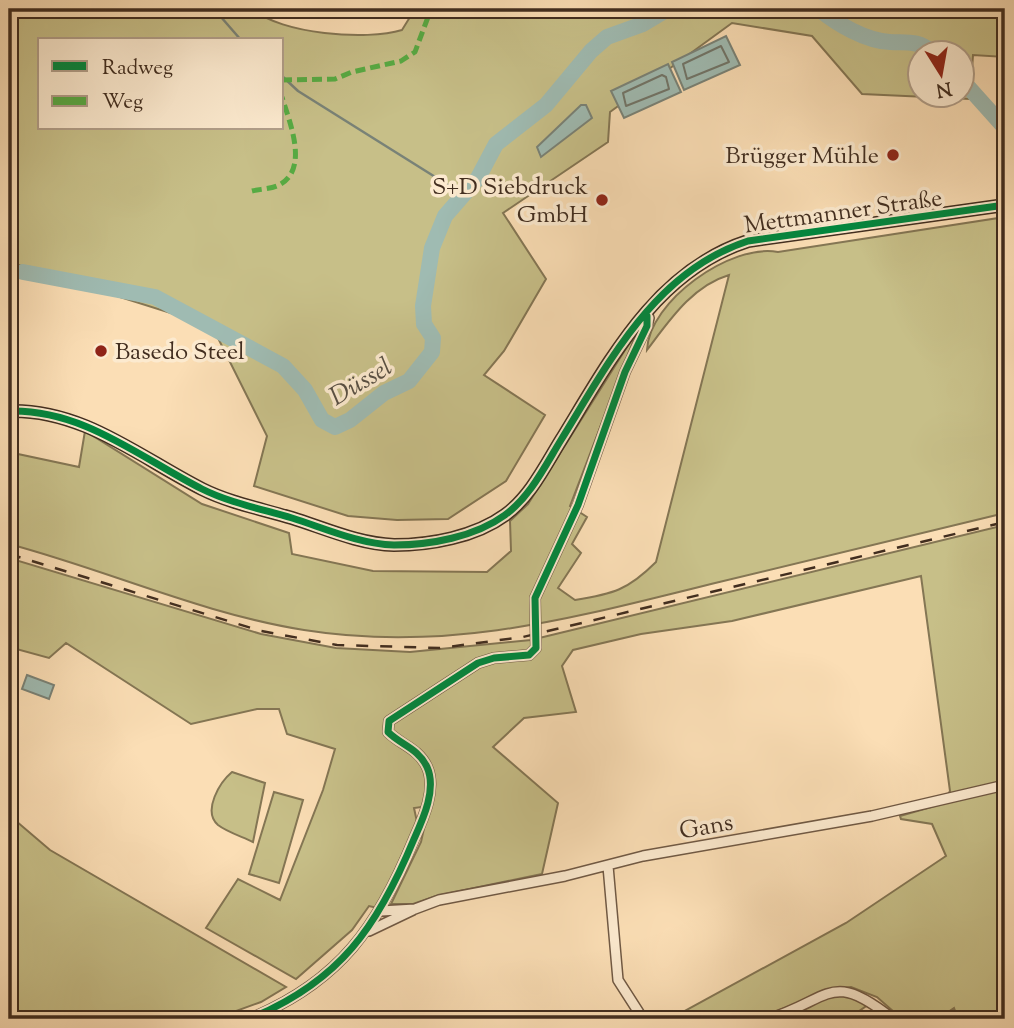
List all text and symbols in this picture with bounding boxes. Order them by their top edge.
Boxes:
legend [38,38,284,130]
north arrow [906,38,976,108]
text: Radweg [102,54,173,84]
text: N [934,74,954,103]
text: Weg [102,88,143,118]
place label: Brügger Mühle [725,140,879,174]
marker: Brügger Mühle [885,147,901,163]
place label: S+D Siebdruck GmbH [432,171,588,233]
street label: Mettmanner Straße [742,182,945,244]
marker: S+D Siebdruck GmbH [594,192,610,208]
place label: Basedo Steel [115,336,245,370]
marker: Basedo Steel [93,343,109,359]
water label: Düssel [323,350,400,416]
street label: Gans [677,807,736,849]

